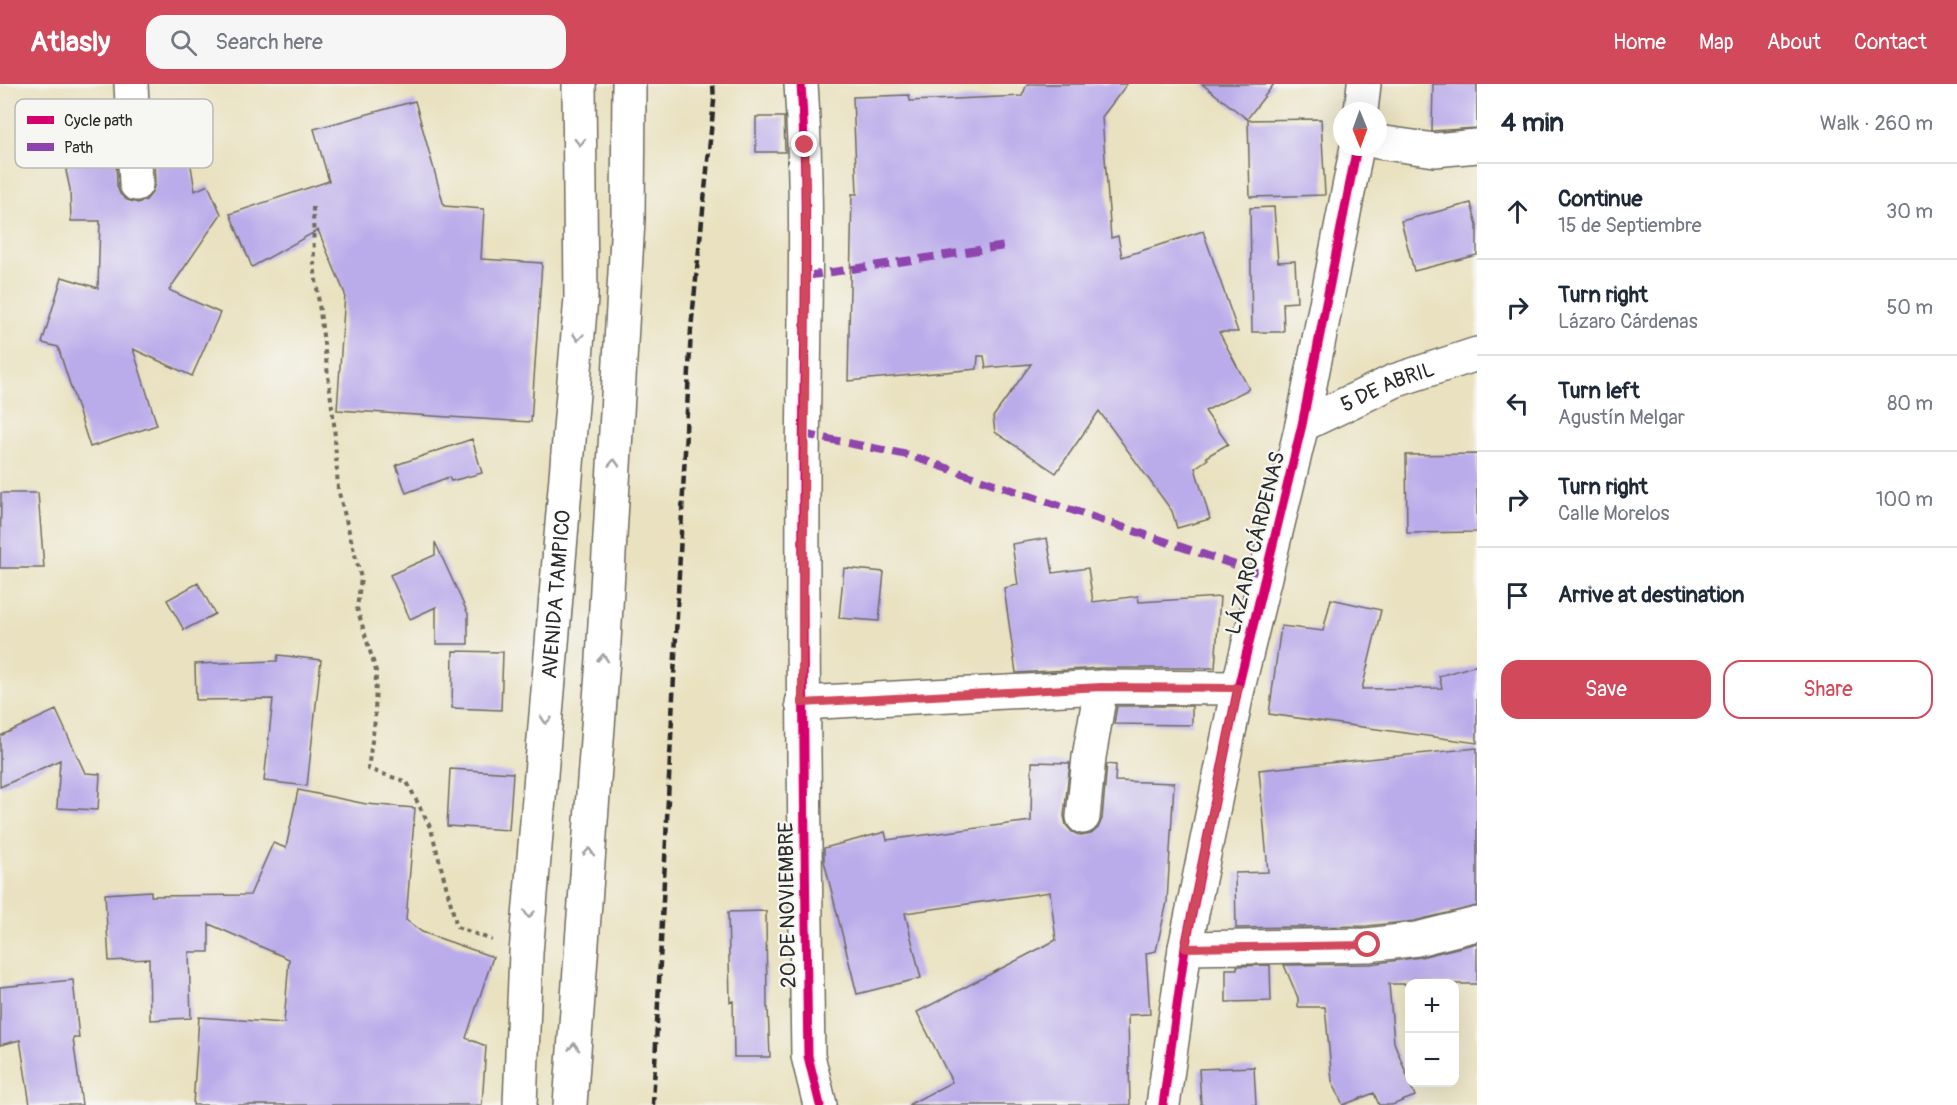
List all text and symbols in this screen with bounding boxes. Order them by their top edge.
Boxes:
search box [146,15,566,69]
text: Atlasly [30,25,110,60]
icon: search [167,26,200,59]
text: Search here [215,28,323,56]
text: Home [1613,29,1666,56]
text: Map [1699,29,1734,56]
text: About [1767,29,1821,56]
text: Contact [1854,29,1927,56]
legend [15,99,213,168]
north arrow [1333,102,1387,156]
text: 4 min [1501,107,1564,139]
text: Cycle path [64,111,132,131]
text: Walk · 260 m [1820,111,1933,136]
route end [791,131,817,157]
text: Path [64,138,93,158]
one-way arrow [573,138,586,147]
text: Continue [1558,185,1642,213]
icon: ahead [1501,195,1534,228]
text: 30 m [1886,199,1933,224]
text: 15 de Septiembre [1558,213,1702,238]
text: Turn right [1558,281,1648,309]
icon: right [1501,291,1534,324]
text: 50 m [1886,295,1933,320]
text: Lázaro Cárdenas [1558,309,1698,334]
one-way arrow [572,333,585,342]
street label: 5 DE ABRIL [1336,356,1438,419]
text: Turn left [1558,377,1640,405]
icon: left [1501,387,1534,420]
text: 80 m [1887,391,1933,416]
text: Agustín Melgar [1558,405,1685,430]
street label: LÁZARO CÁRDENAS [1220,449,1291,638]
one-way arrow [607,459,620,468]
text: Turn right [1558,473,1648,501]
icon: right [1501,483,1534,516]
text: 100 m [1876,487,1933,512]
text: Calle Morelos [1558,501,1670,526]
street label: AVENIDA TAMPICO [536,509,577,680]
icon: arrive [1501,579,1534,612]
text: Arrive at destination [1558,581,1744,609]
one-way arrow [596,653,609,662]
button: Save [1501,660,1711,719]
button: Share [1723,660,1933,719]
one-way arrow [540,715,553,725]
street label: 20 DE NOVIEMBRE [773,822,802,988]
one-way arrow [582,848,595,857]
one-way arrow [523,910,536,919]
route start [1354,931,1380,957]
map controls [1405,979,1459,1087]
button: + [1405,979,1459,1033]
button: − [1405,1033,1459,1087]
one-way arrow [568,1042,581,1051]

